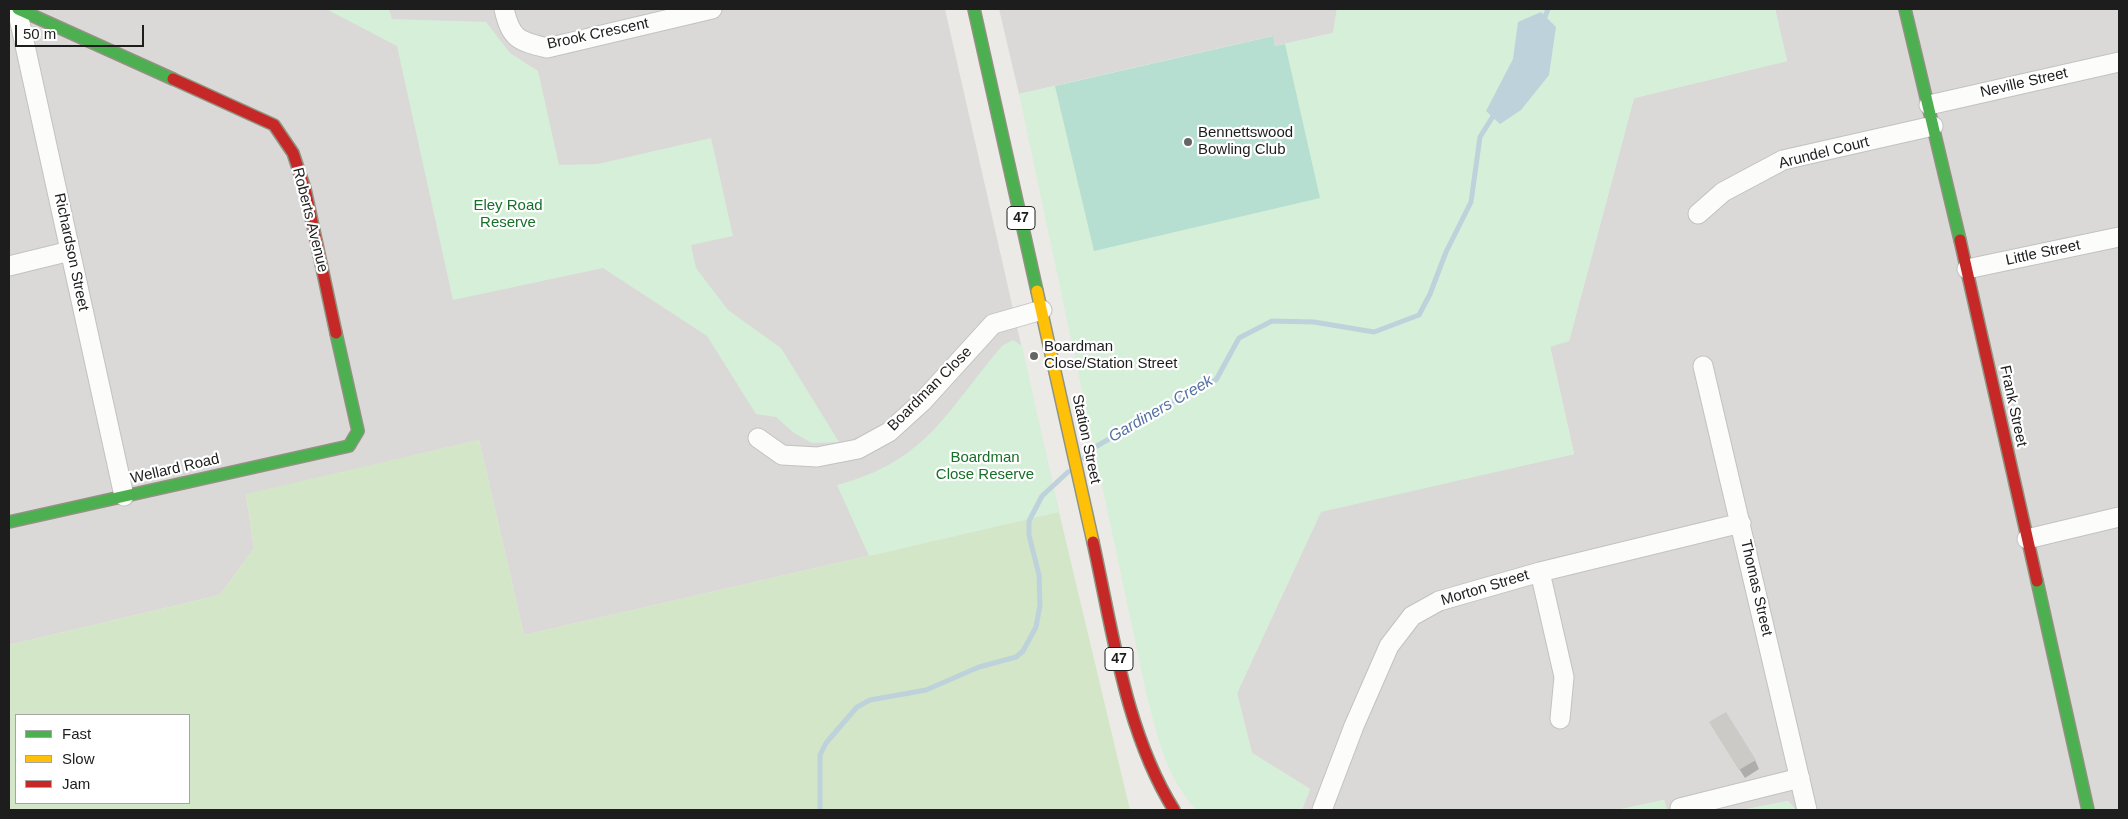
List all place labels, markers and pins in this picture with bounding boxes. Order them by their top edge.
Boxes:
place label: Bennettswood Bowling Club [1198,124,1293,159]
marker: Bennettswood Bowling Club [1182,136,1194,148]
place label: Boardman Close/Station Street [1044,338,1177,373]
marker: Boardman Close/Station Street [1028,350,1040,362]

